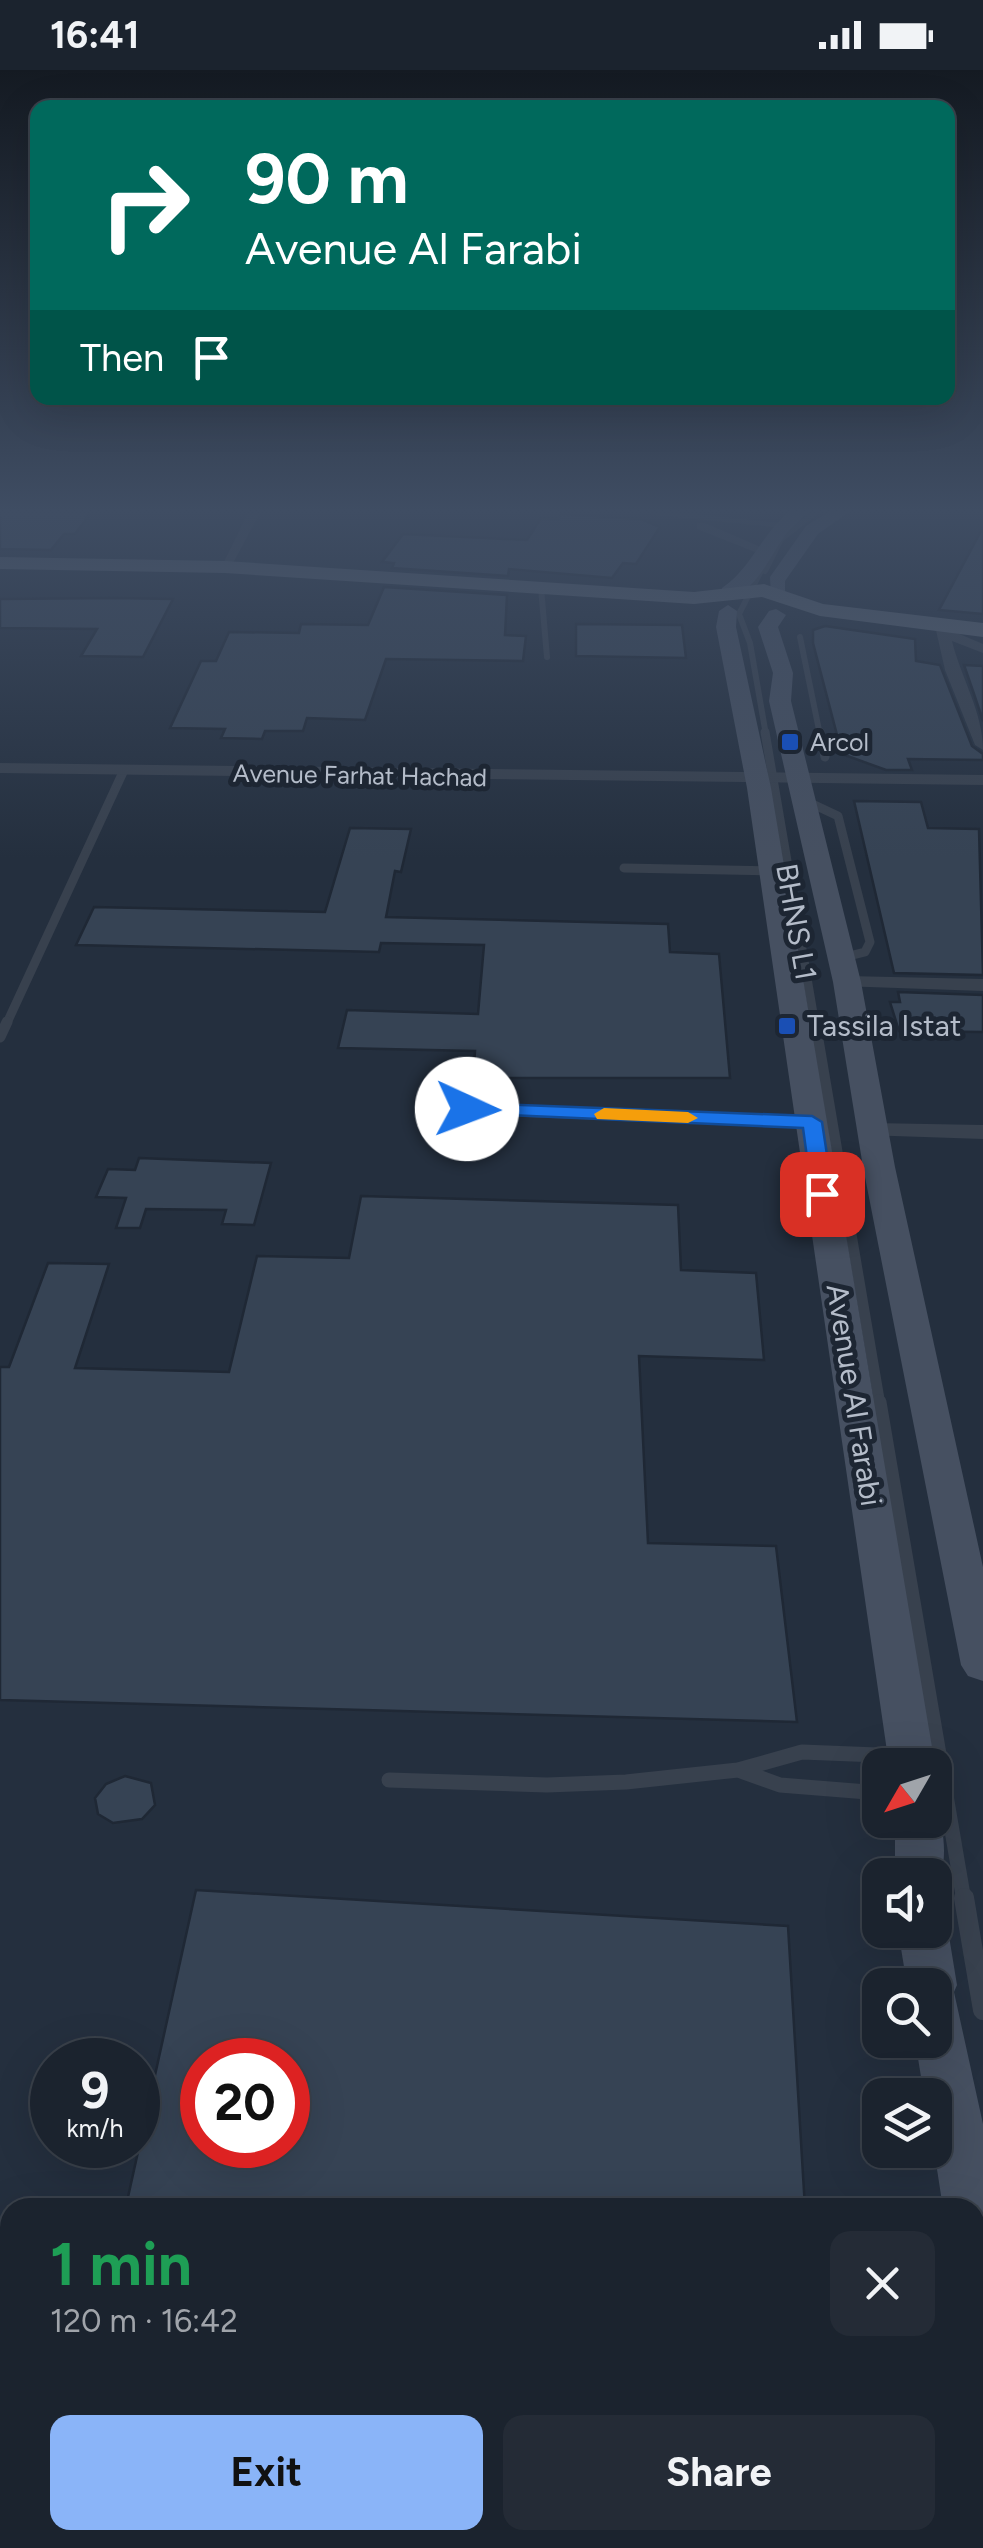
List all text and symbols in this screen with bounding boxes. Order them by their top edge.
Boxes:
text: 16:41 [50,12,140,58]
text: 90 m [245,136,409,221]
icon: right [80,140,210,270]
text: Avenue Al Farabi [245,221,582,275]
icon: arrive [184,330,239,385]
text: Then [80,335,164,381]
place label: Arcol [810,727,869,757]
marker: Arcol [779,731,801,753]
street label: Avenue Farhat Hachad [233,758,487,792]
street label: BHNS L1 [768,861,825,983]
place label: Tassila Istat [807,1007,961,1044]
marker: Tassila Istat [776,1015,798,1037]
position arrow [415,1057,519,1161]
pin [780,1152,865,1237]
icon: arrive [795,1167,850,1222]
street label: Avenue Al Farabi [819,1281,890,1509]
north arrow [862,1748,952,1838]
map controls [862,1748,952,2168]
button: sound [862,1858,952,1948]
button: search [862,1968,952,2058]
speed limit sign: 20 [180,2038,310,2168]
text: 9 [80,2060,109,2121]
button: layers [862,2078,952,2168]
text: km/h [66,2113,124,2143]
text: 1 min [50,2228,192,2300]
button: close [830,2231,935,2336]
text: 120 m · 16:42 [50,2302,238,2340]
button: Exit [50,2415,483,2530]
button: Share [503,2415,935,2530]

